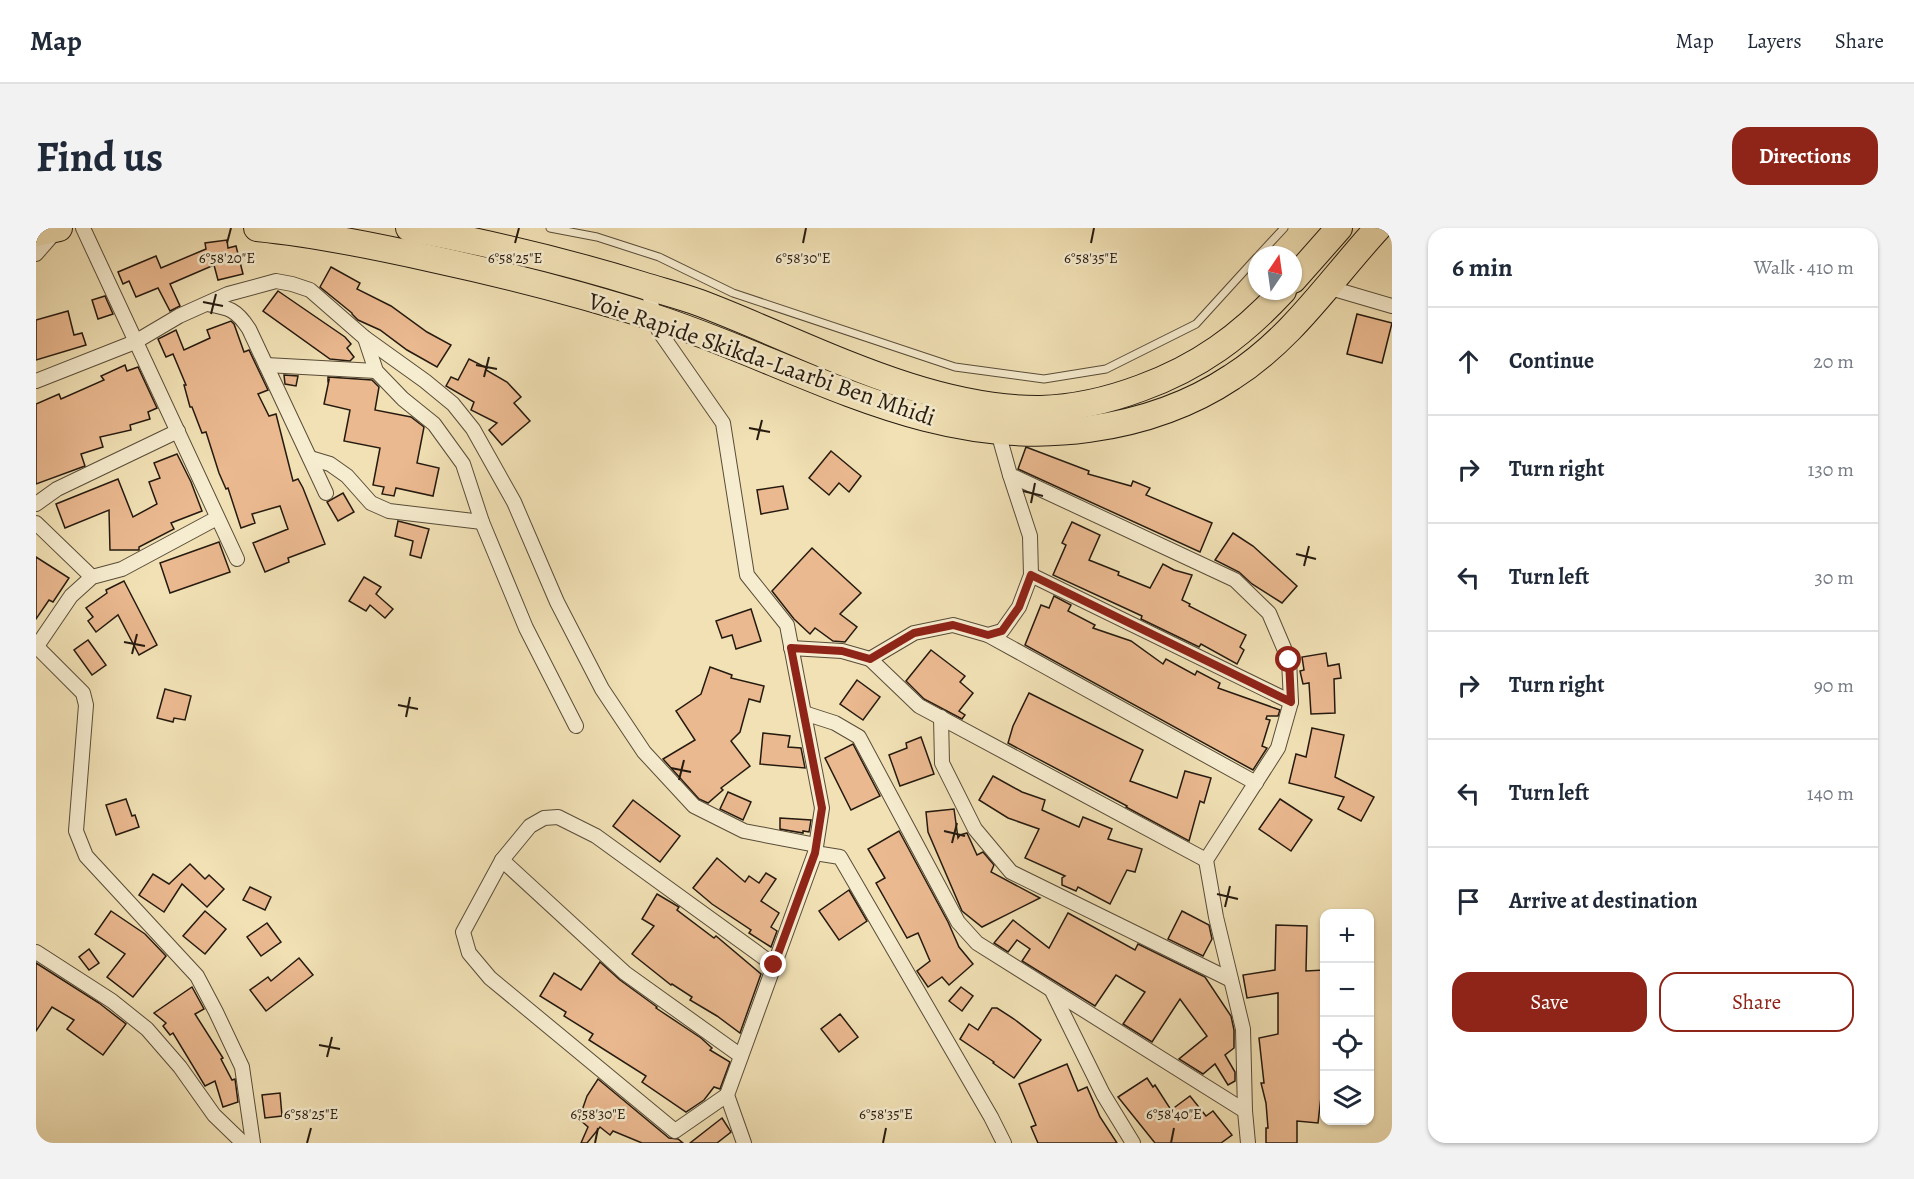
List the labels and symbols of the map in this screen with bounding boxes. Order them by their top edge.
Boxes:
north arrow [1248,246,1302,300]
text: 6°58'20"E [199,248,255,268]
text: 6°58'25"E [488,248,542,268]
text: 6°58'30"E [775,248,831,268]
text: 6°58'35"E [1064,248,1118,268]
street label: Voie Rapide Skikda-Laarbi Ben Mhidi [583,284,940,434]
route start [1275,646,1301,672]
route end [760,951,786,977]
text: 6°58'25"E [284,1104,338,1124]
text: 6°58'30"E [570,1104,626,1124]
text: 6°58'35"E [859,1104,913,1124]
text: 6°58'40"E [1146,1104,1202,1124]

